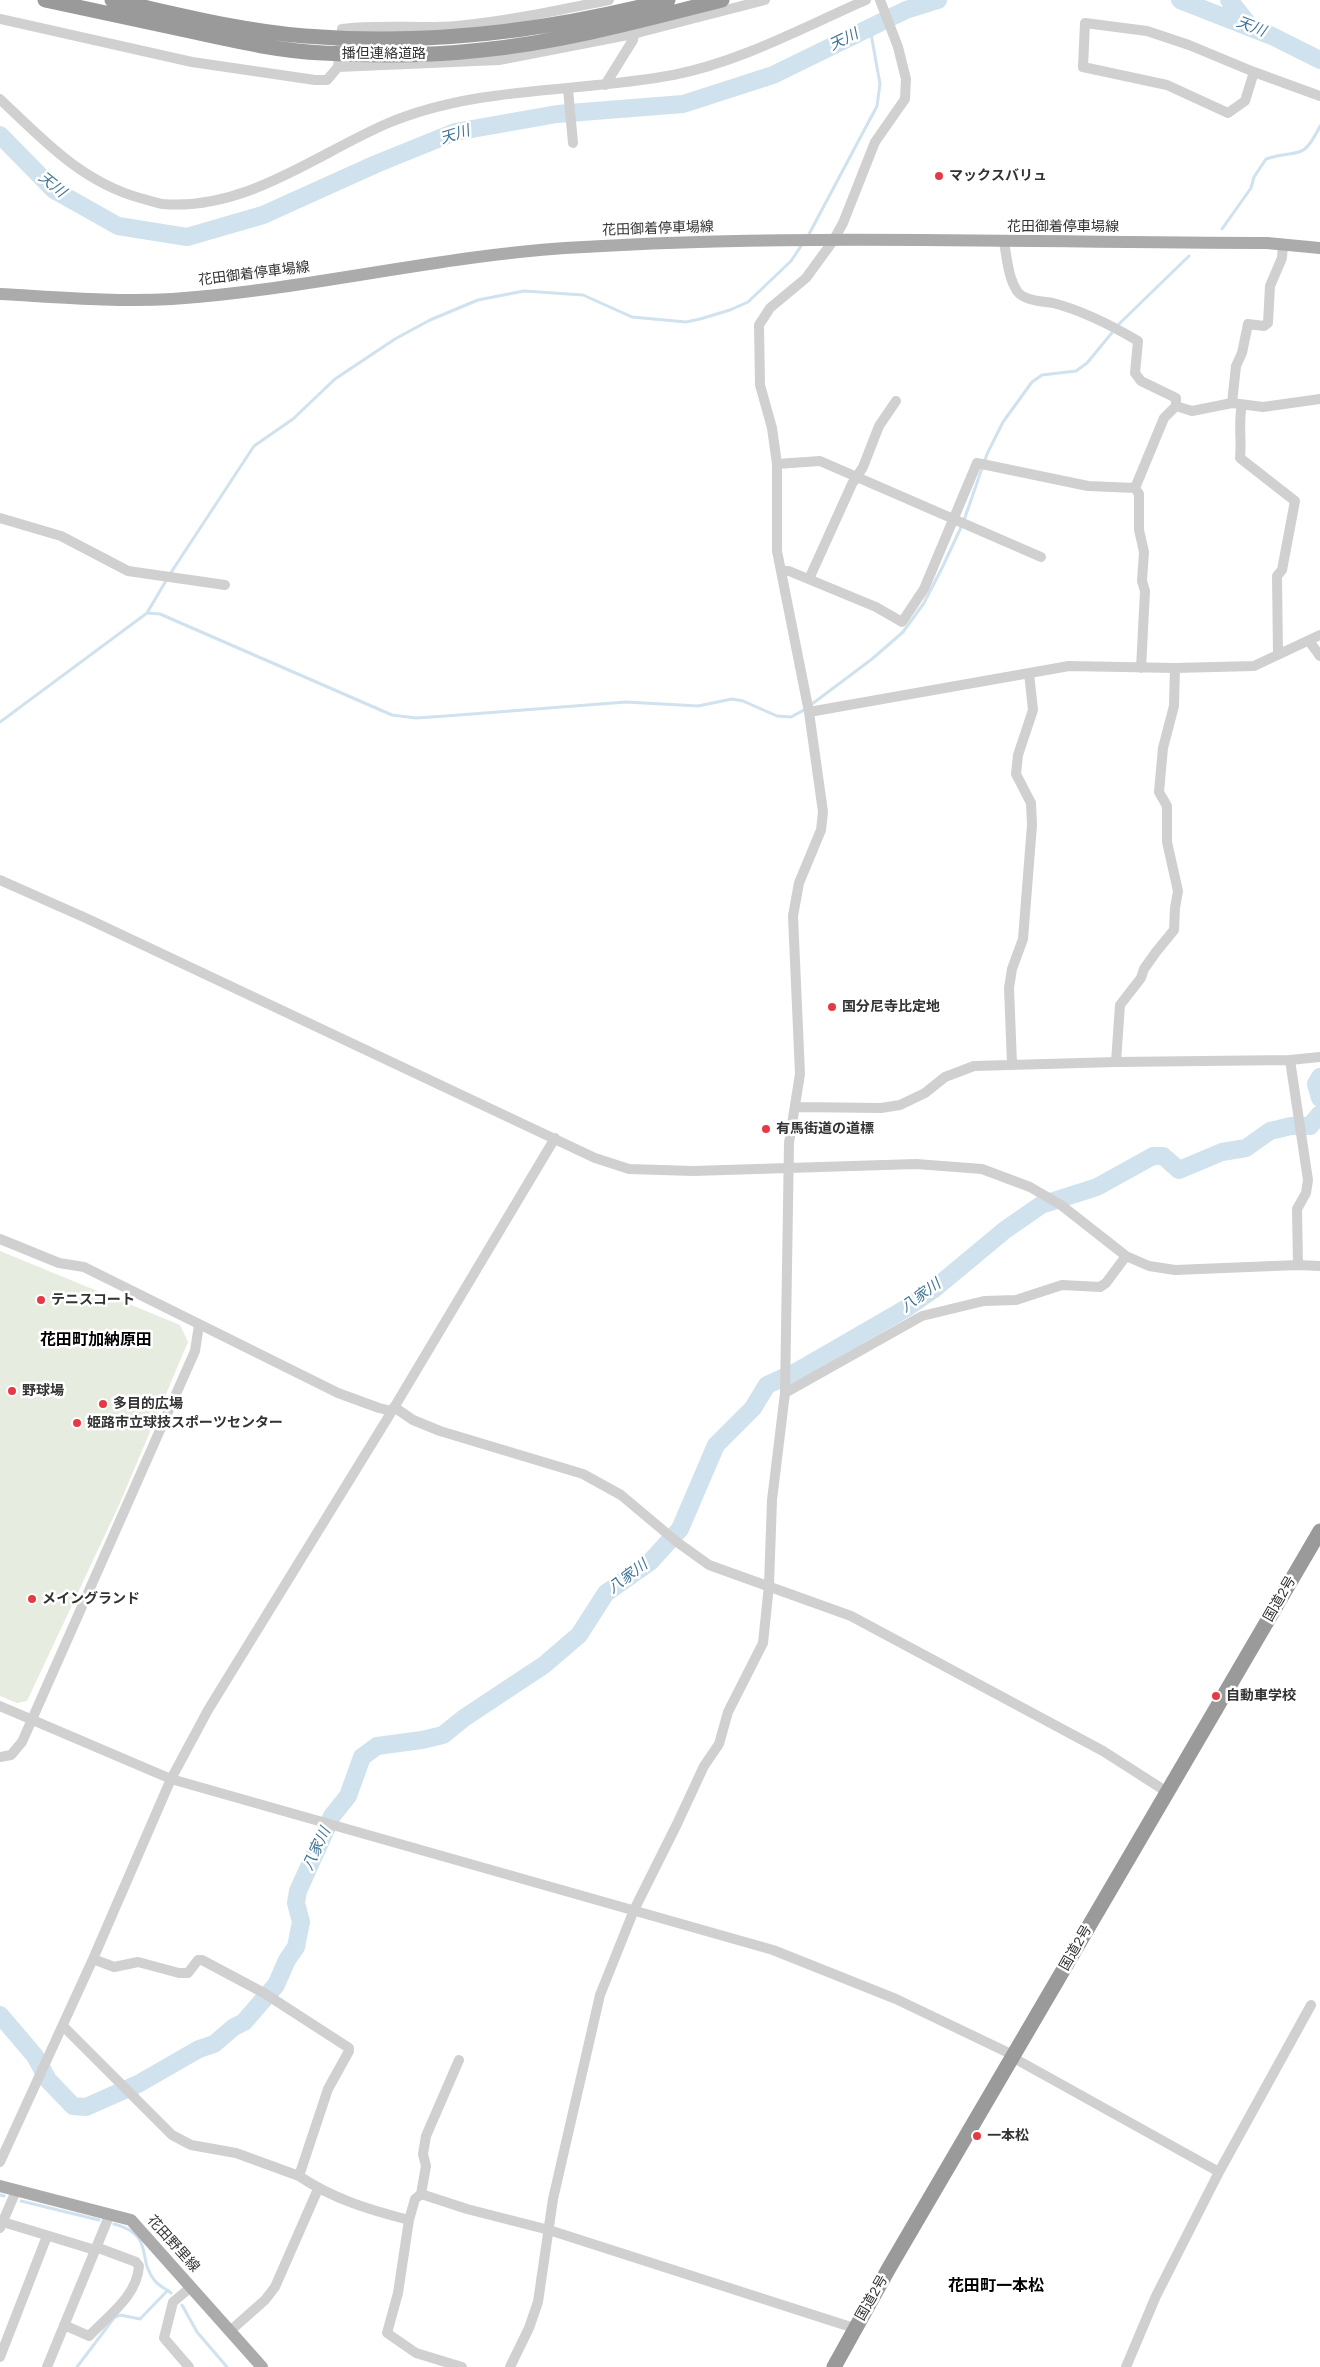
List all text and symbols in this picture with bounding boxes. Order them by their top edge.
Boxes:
water label: 天川 [1234,13,1268,41]
water label: 天川 [827,25,861,55]
street label: 播但連絡道路 [342,46,426,62]
water label: 天川 [438,122,472,148]
place label: マックスバリュ [949,168,1047,184]
water label: 天川 [35,169,69,201]
marker: マックスバリュ [933,170,945,182]
street label: 花田御着停車場線 [602,219,714,239]
street label: 花田御着停車場線 [1007,219,1119,235]
street label: 花田御着停車場線 [197,259,311,289]
place label: 国分尼寺比定地 [842,999,940,1015]
marker: 国分尼寺比定地 [826,1001,838,1013]
place label: 有馬街道の道標 [776,1121,874,1137]
marker: 有馬街道の道標 [760,1123,772,1135]
water label: 八家川 [898,1275,944,1317]
place label: テニスコート [51,1292,135,1308]
marker: テニスコート [35,1294,47,1306]
district label: 花田町加納原田 [40,1331,152,1351]
place label: 野球場 [22,1383,64,1399]
marker: 野球場 [6,1385,18,1397]
place label: 多目的広場 [113,1396,183,1412]
marker: 多目的広場 [97,1398,109,1410]
place label: 姫路市立球技スポーツセンター [87,1415,283,1431]
marker: 姫路市立球技スポーツセンター [71,1417,83,1429]
water label: 八家川 [605,1556,651,1598]
street label: 国道2号 [1260,1573,1300,1625]
place label: メイングランド [42,1591,140,1607]
marker: メイングランド [26,1593,38,1605]
place label: 自動車学校 [1226,1688,1296,1704]
marker: 自動車学校 [1210,1690,1222,1702]
water label: 八家川 [299,1825,335,1873]
street label: 国道2号 [1056,1922,1096,1974]
place label: 一本松 [987,2128,1029,2144]
marker: 一本松 [971,2130,983,2142]
street label: 花田野里線 [143,2212,203,2276]
street label: 国道2号 [852,2272,892,2324]
district label: 花田町一本松 [948,2277,1044,2297]

